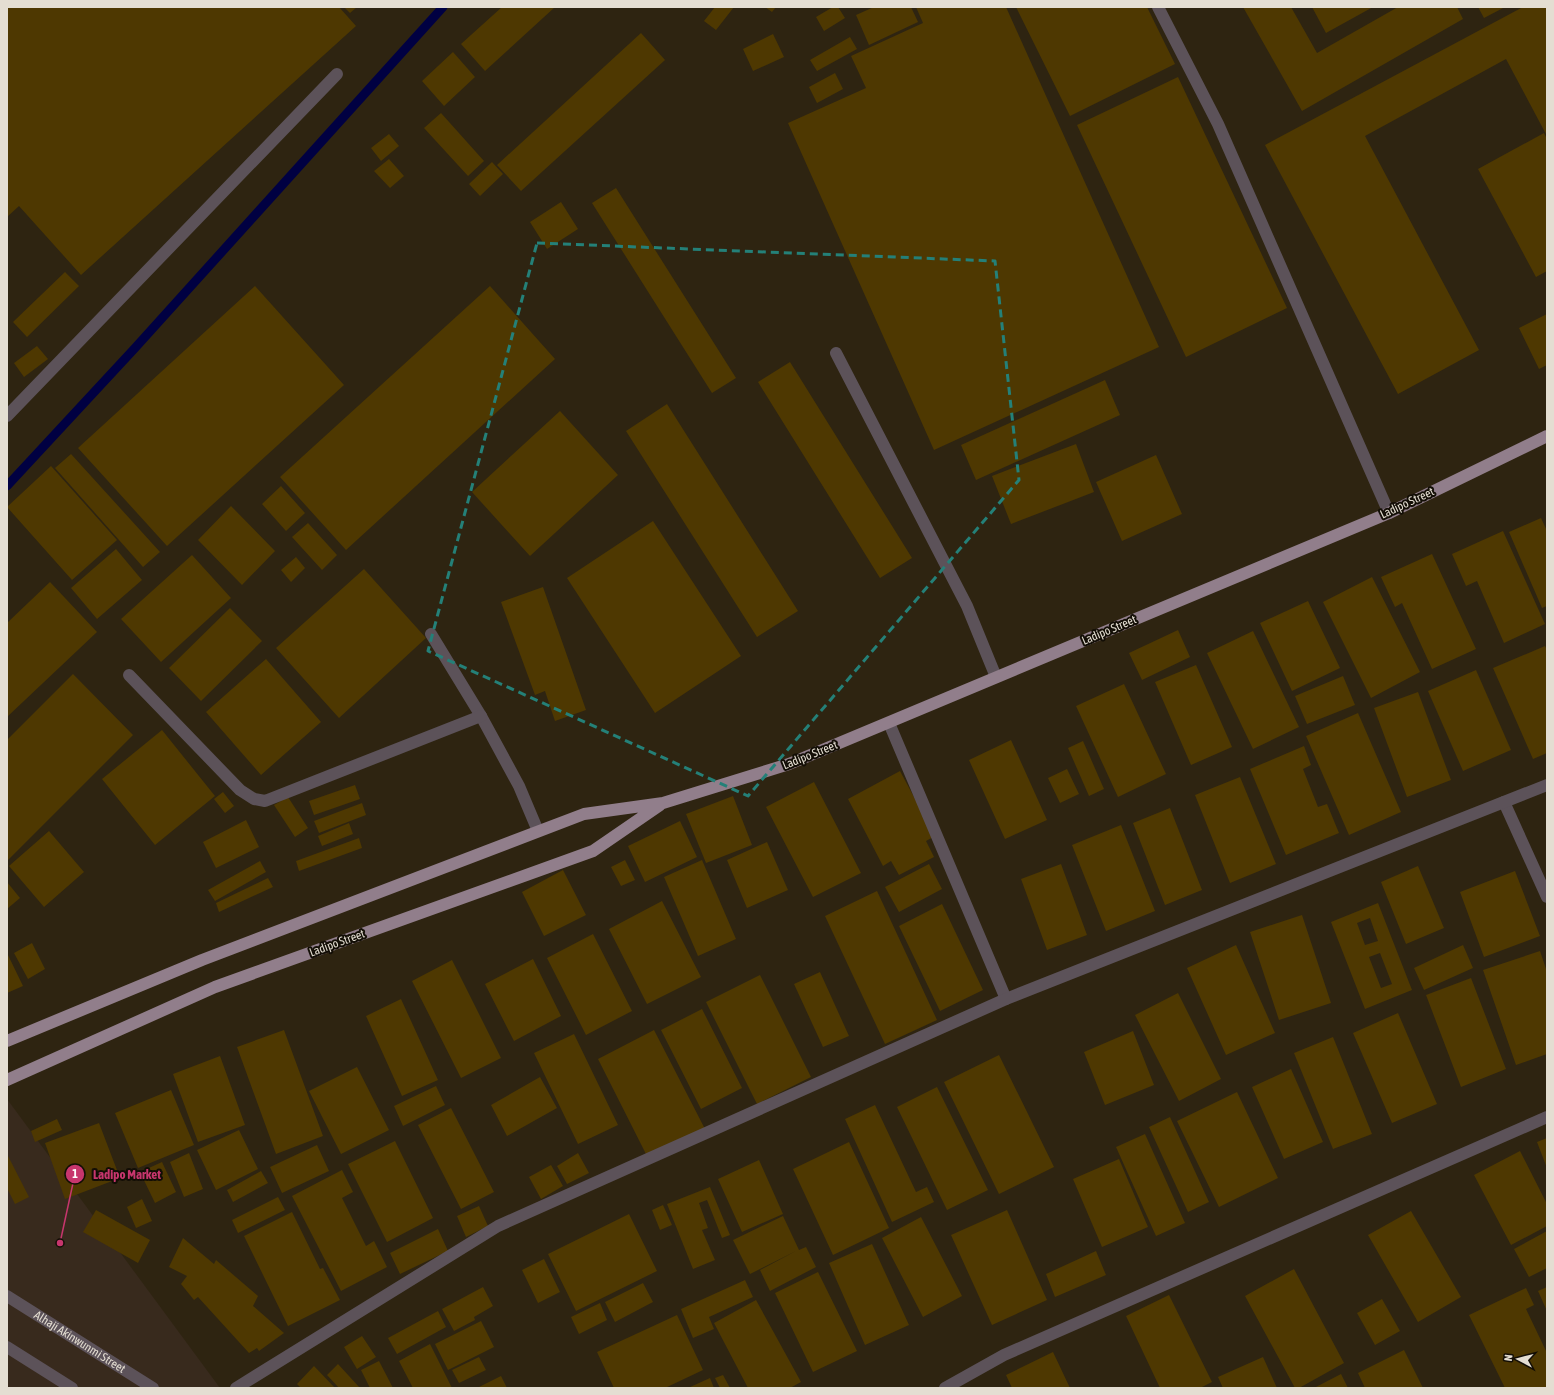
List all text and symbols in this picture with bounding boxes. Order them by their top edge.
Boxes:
street label: Ladipo Street [1378,484,1437,522]
street label: Ladipo Street [1080,612,1139,648]
street label: Ladipo Street [780,737,840,772]
street label: Ladipo Street [307,926,367,959]
callout: Ladipo Market [65,1162,169,1187]
text: 1 [72,1167,78,1181]
text: Ladipo Market [93,1167,161,1182]
street label: Alhaji Akinwunmi Street [31,1308,128,1376]
north arrow [1498,1339,1538,1379]
text: N [1502,1354,1514,1362]

